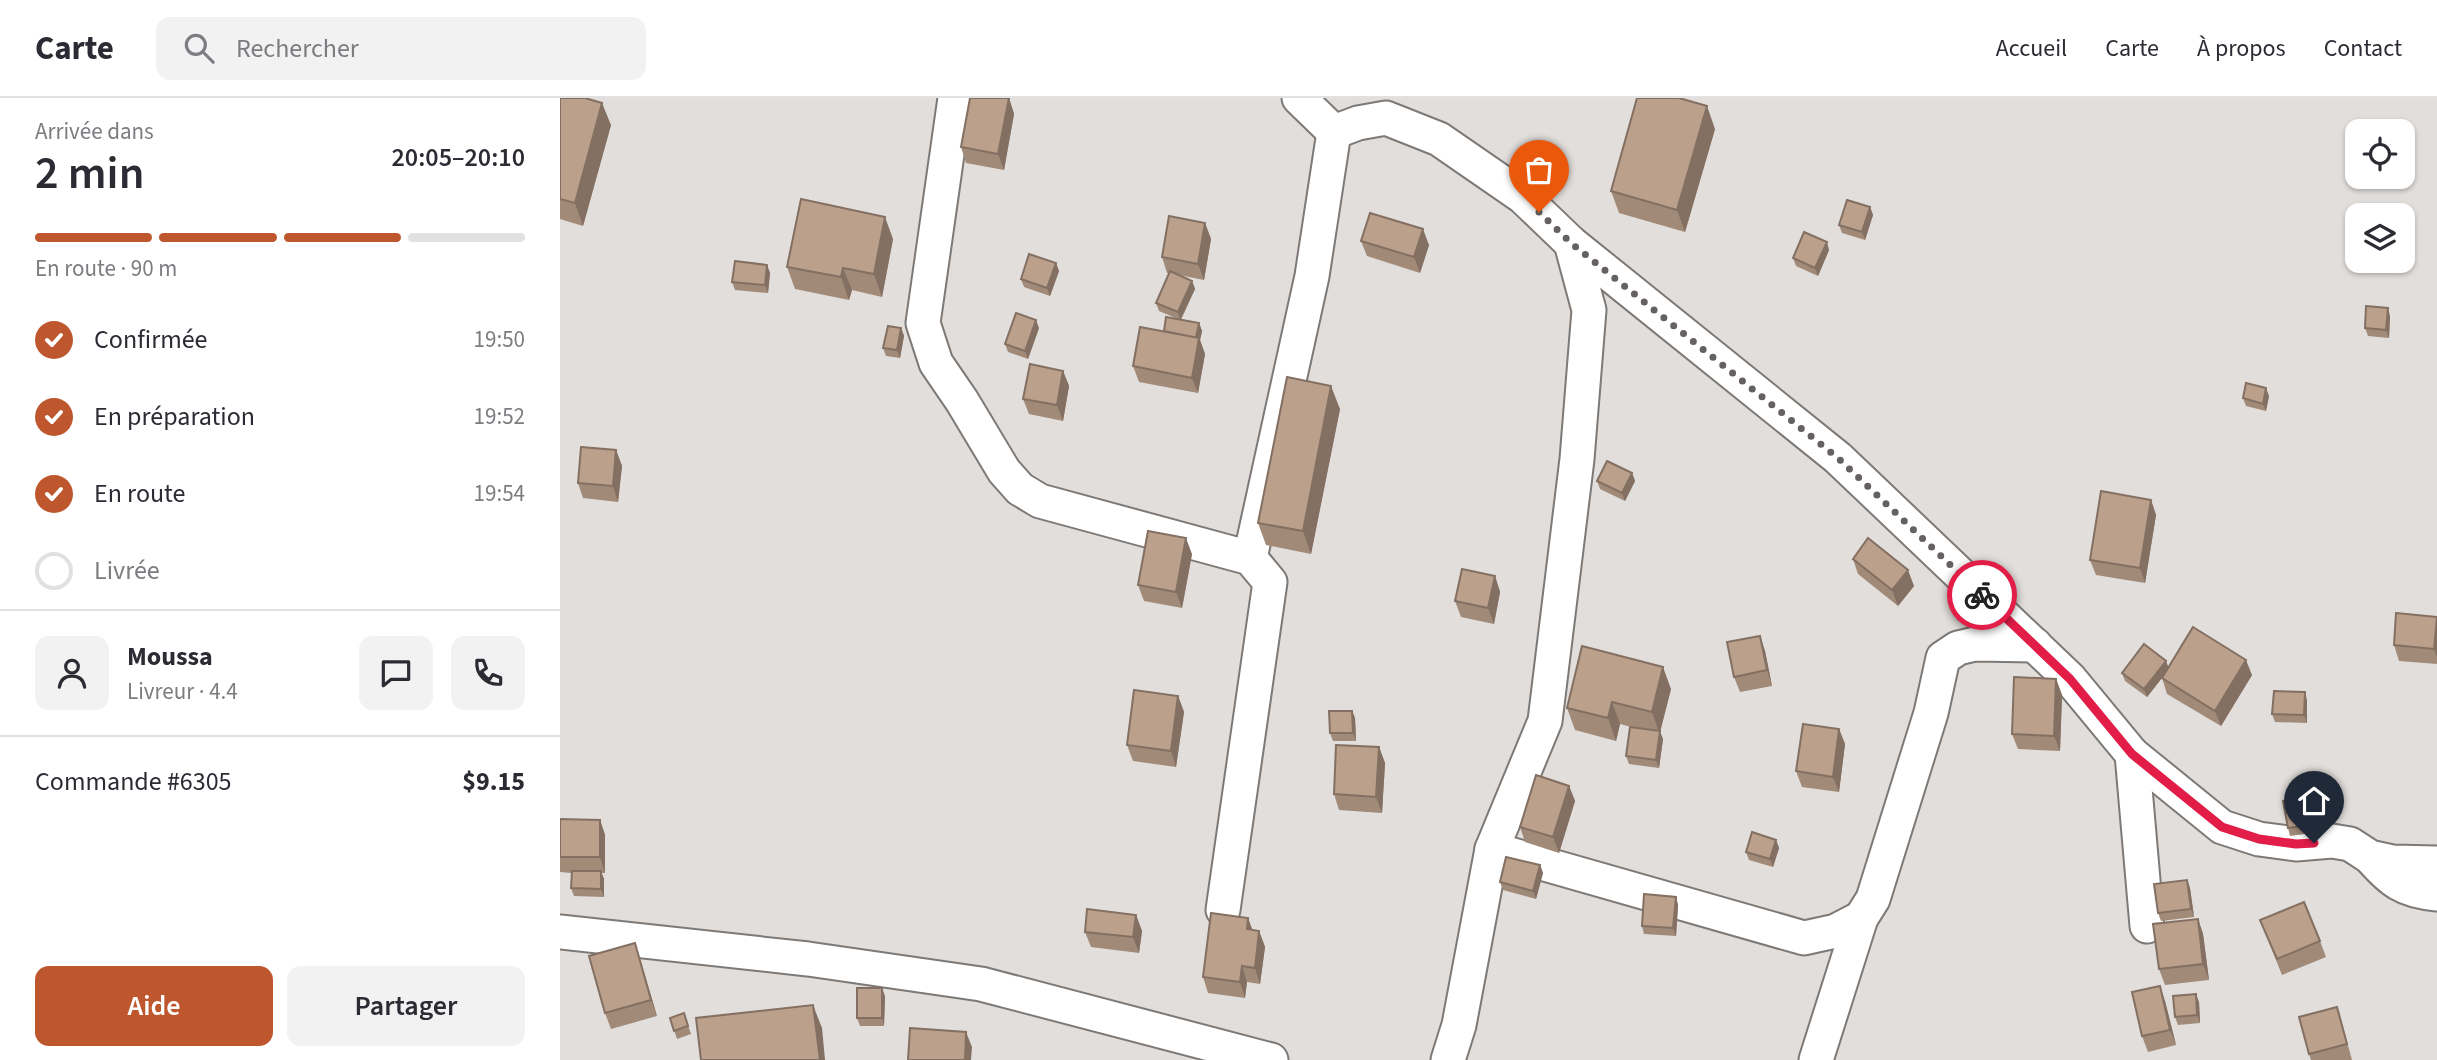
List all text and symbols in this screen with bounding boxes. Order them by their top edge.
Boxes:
search box [156,17,646,80]
text: Carte [35,25,114,72]
icon: search [180,29,218,67]
text: Rechercher [236,30,359,67]
text: Accueil [1996,31,2067,66]
text: Carte [2105,31,2159,66]
text: À propos [2197,31,2286,66]
text: Contact [2324,31,2402,66]
text: Arrivée dans [35,115,154,148]
map controls [2345,119,2415,273]
button: locate [2345,119,2415,189]
text: 20:05–20:10 [392,139,525,176]
pin [1509,140,1569,212]
text: 2 min [35,141,144,206]
icon: bag [1520,151,1558,189]
button: layers [2345,203,2415,273]
text: En route · 90 m [35,252,177,285]
icon: check [35,321,73,359]
text: Confirmée [94,321,208,358]
text: 19:50 [474,323,525,356]
icon: check [35,398,73,436]
text: En préparation [94,398,255,435]
text: 19:52 [474,400,525,433]
icon: check [35,475,73,513]
text: En route [94,475,185,512]
text: 19:54 [474,477,525,510]
text: Livrée [94,552,160,589]
courier [1947,560,2017,630]
icon: bike [1963,576,2001,614]
button: person [35,636,109,710]
button: chat [359,636,433,710]
button: phone [451,636,525,710]
text: Moussa [127,638,213,675]
text: Livreur · 4.4 [127,675,238,708]
text: Commande #6305 [35,763,232,800]
text: $9.15 [462,763,525,800]
pin [2284,771,2344,843]
icon: home [2295,782,2333,820]
button: Aide [35,966,273,1046]
button: Partager [287,966,525,1046]

